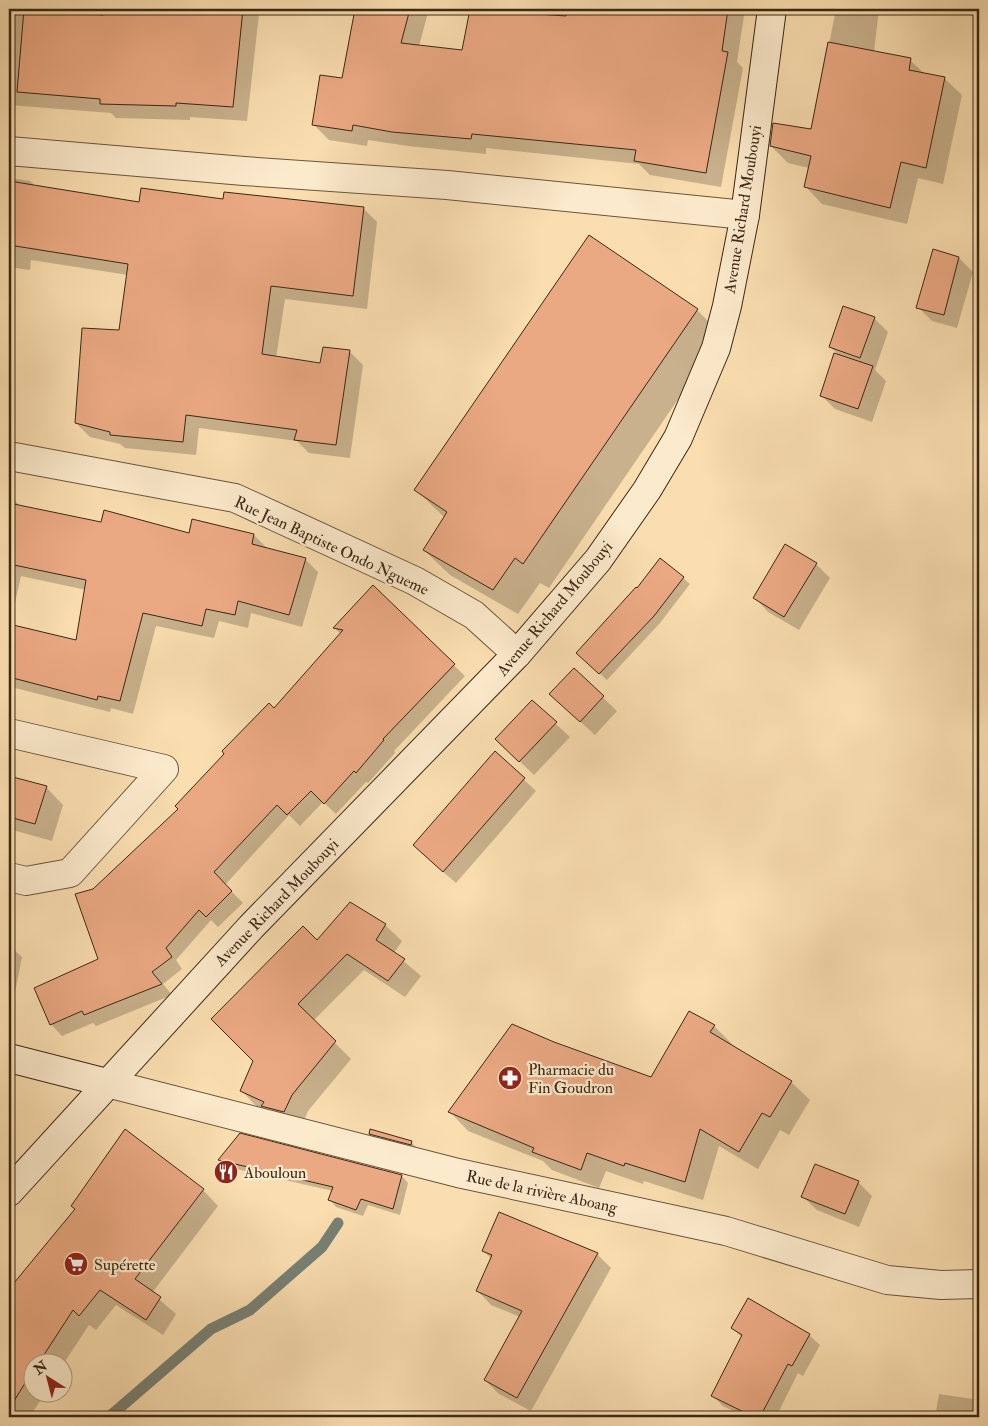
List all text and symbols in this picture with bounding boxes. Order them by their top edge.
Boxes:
street label: Avenue Richard Moubouyi [720,124,766,296]
street label: Rue Jean Baptiste Ondo Ngueme [231,492,432,601]
street label: Avenue Richard Moubouyi [492,537,617,681]
street label: Avenue Richard Moubouyi [210,835,343,972]
place label: Pharmacie du Fin Goudron [528,1060,614,1098]
pharmacy icon: Pharmacie du Fin Goudron [497,1065,523,1091]
restaurant icon: Abouloun [213,1159,239,1185]
place label: Abouloun [243,1163,306,1183]
street label: Rue de la rivière Aboang [464,1166,620,1218]
supermarket icon: Supérette [63,1251,89,1277]
place label: Supérette [94,1255,156,1276]
north arrow [22,1354,72,1404]
text: N [30,1357,51,1379]

